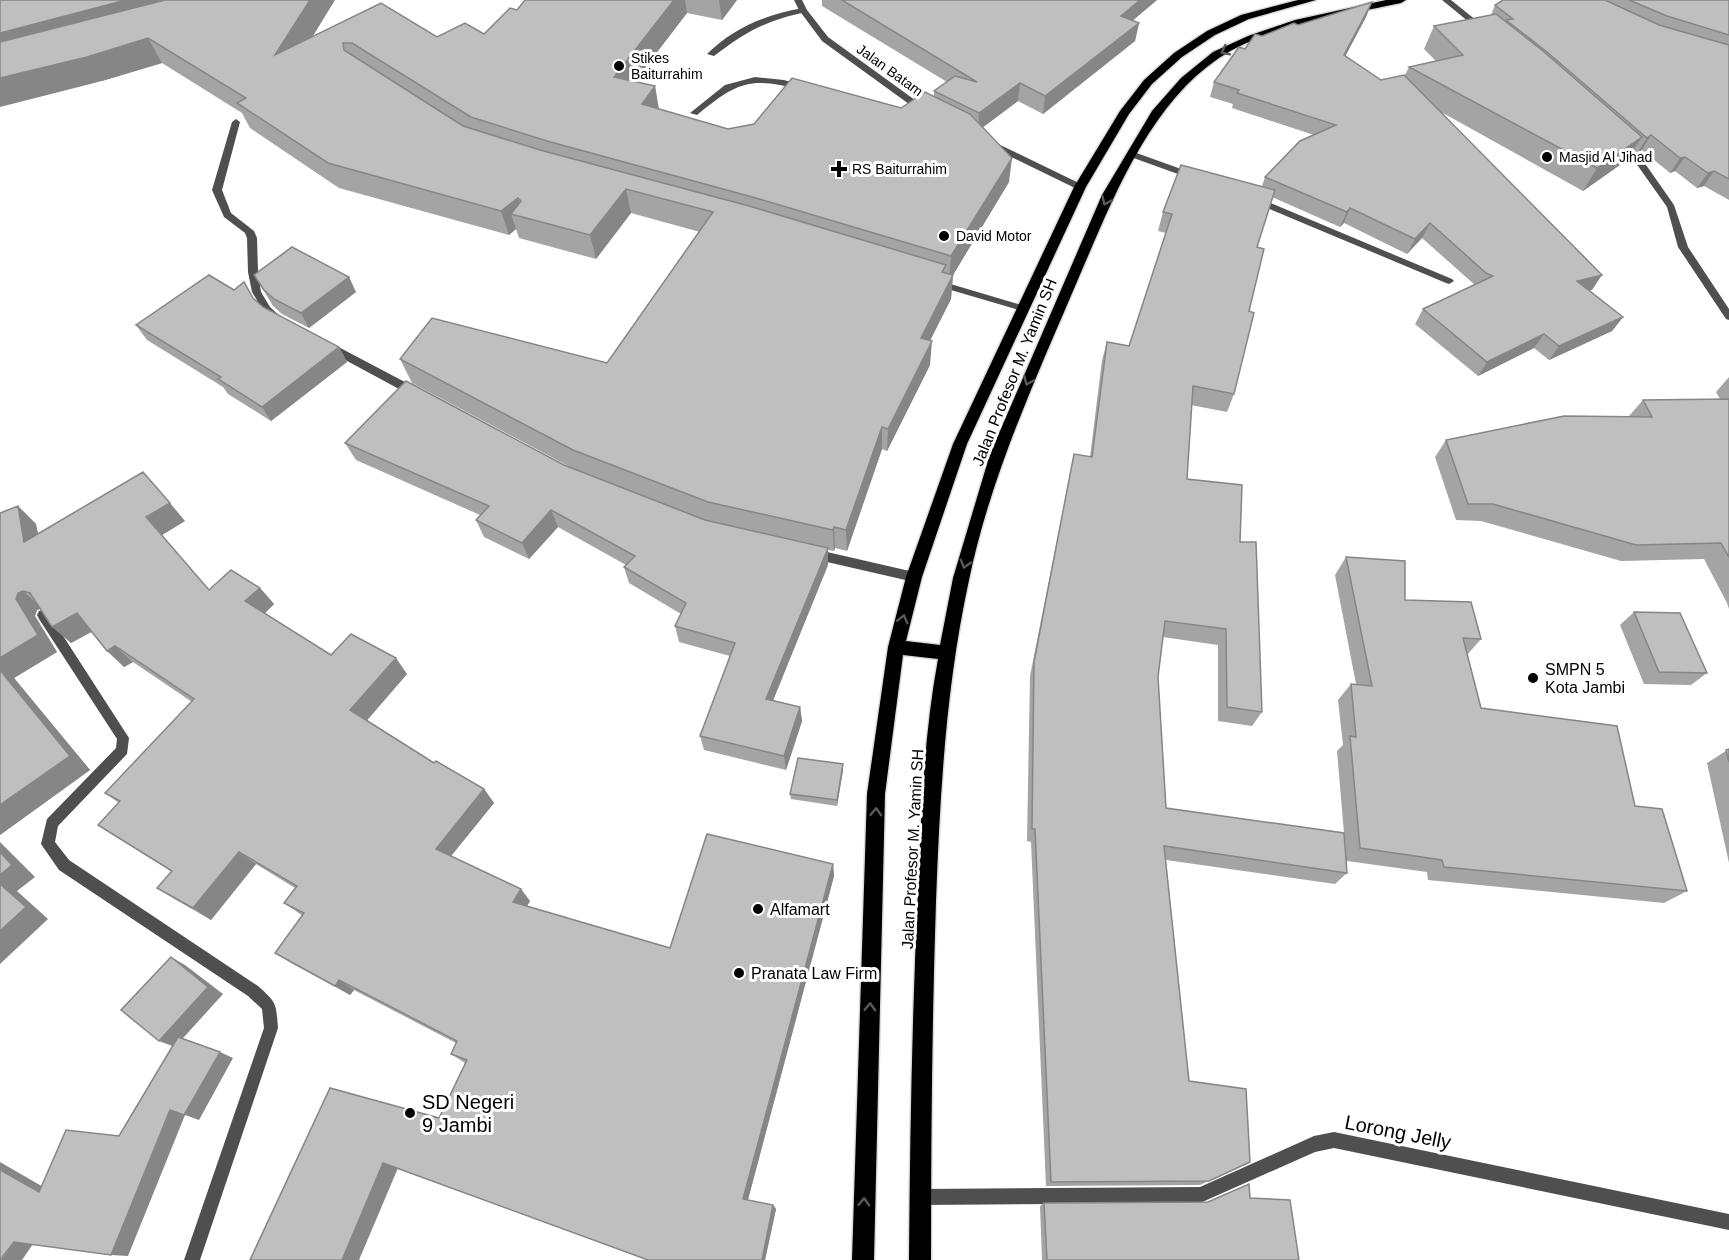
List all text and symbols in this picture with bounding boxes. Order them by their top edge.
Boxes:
street label: Jalan Batam [854,41,926,99]
one-way arrow [1220,44,1231,55]
place label: Stikes Baiturrahim [631,50,703,82]
marker: Stikes Baiturrahim [612,59,626,73]
place label: Masjid Al Jihad [1559,149,1652,165]
marker: Masjid Al Jihad [1540,150,1554,164]
marker: RS Baiturrahim [830,160,848,178]
place label: RS Baiturrahim [852,161,947,177]
one-way arrow [1101,195,1113,206]
place label: David Motor [956,228,1032,244]
marker: David Motor [937,229,951,243]
street label: Jalan Profesor M. Yamin SH [969,276,1060,468]
one-way arrow [1024,374,1036,385]
one-way arrow [960,559,972,569]
one-way arrow [896,614,909,624]
place label: SMPN 5 Kota Jambi [1545,661,1625,696]
marker: SMPN 5 Kota Jambi [1526,671,1540,685]
street label: Jalan Profesor M. Yamin SH [899,749,926,950]
one-way arrow [869,807,882,816]
place label: Alfamart [770,901,830,918]
marker: Alfamart [751,902,765,916]
place label: Pranata Law Firm [751,965,877,982]
marker: Pranata Law Firm [732,966,746,980]
one-way arrow [863,1002,876,1011]
place label: SD Negeri 9 Jambi [422,1091,514,1136]
marker: SD Negeri 9 Jambi [403,1106,417,1120]
street label: Lorong Jelly [1343,1111,1453,1153]
one-way arrow [858,1197,871,1206]

